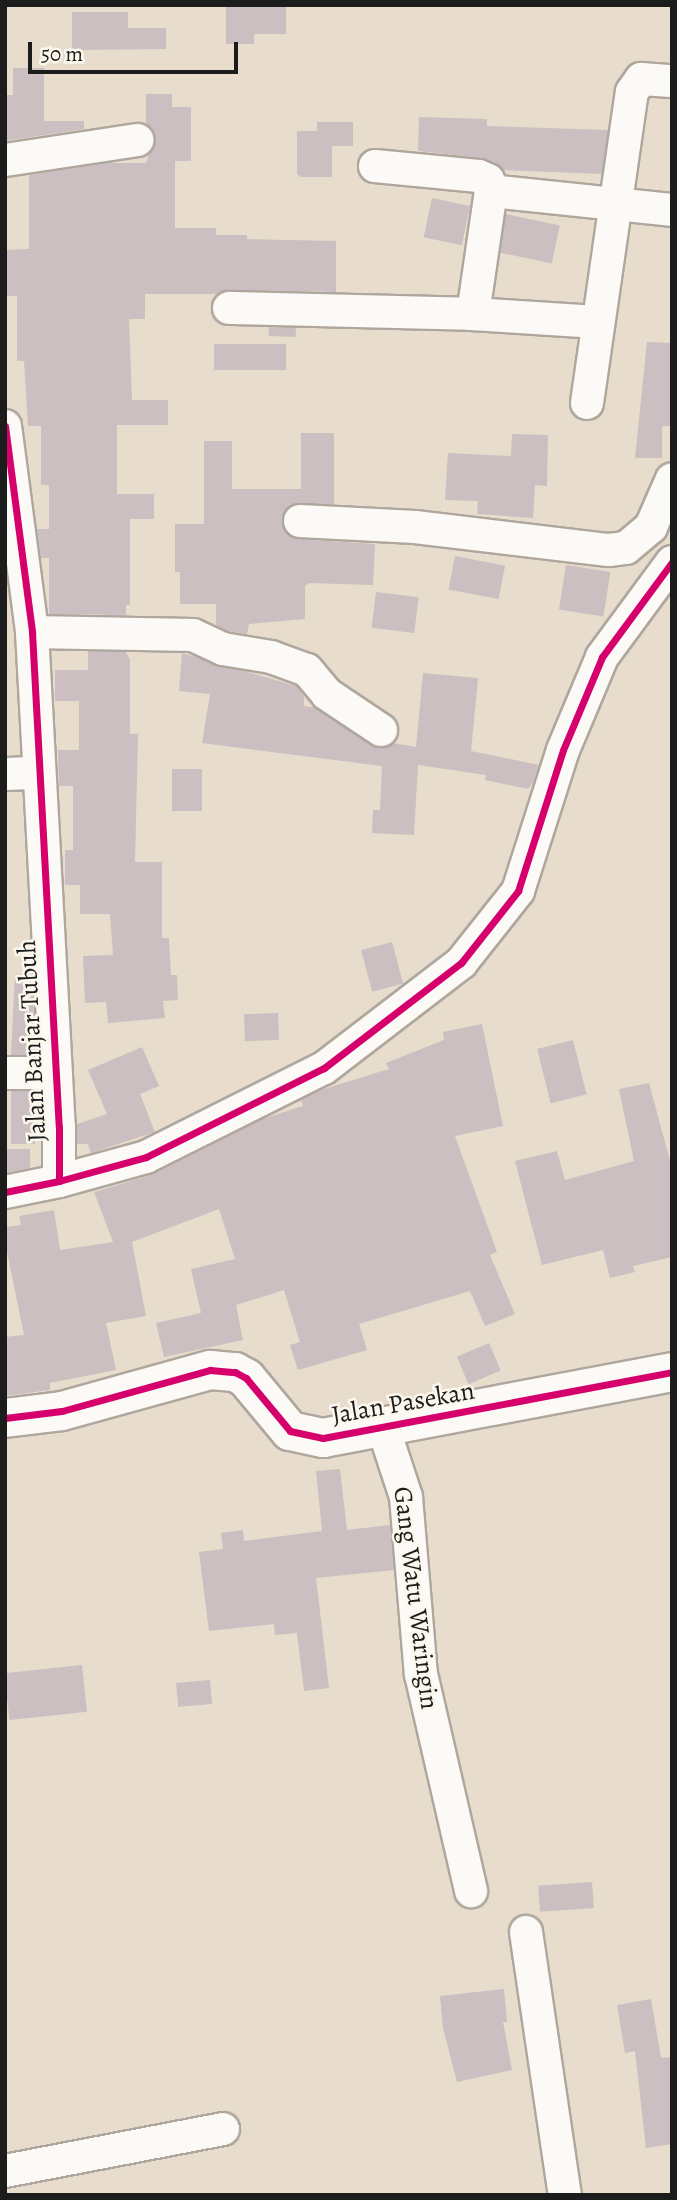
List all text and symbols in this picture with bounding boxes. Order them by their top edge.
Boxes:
scale bar [32,28,242,72]
text: 50 m [41,40,83,68]
street label: Jalan Banjar Tubuh [11,939,53,1143]
street label: Jalan Pasekan [329,1375,477,1431]
street label: Gang Watu Waringin [387,1485,445,1711]

